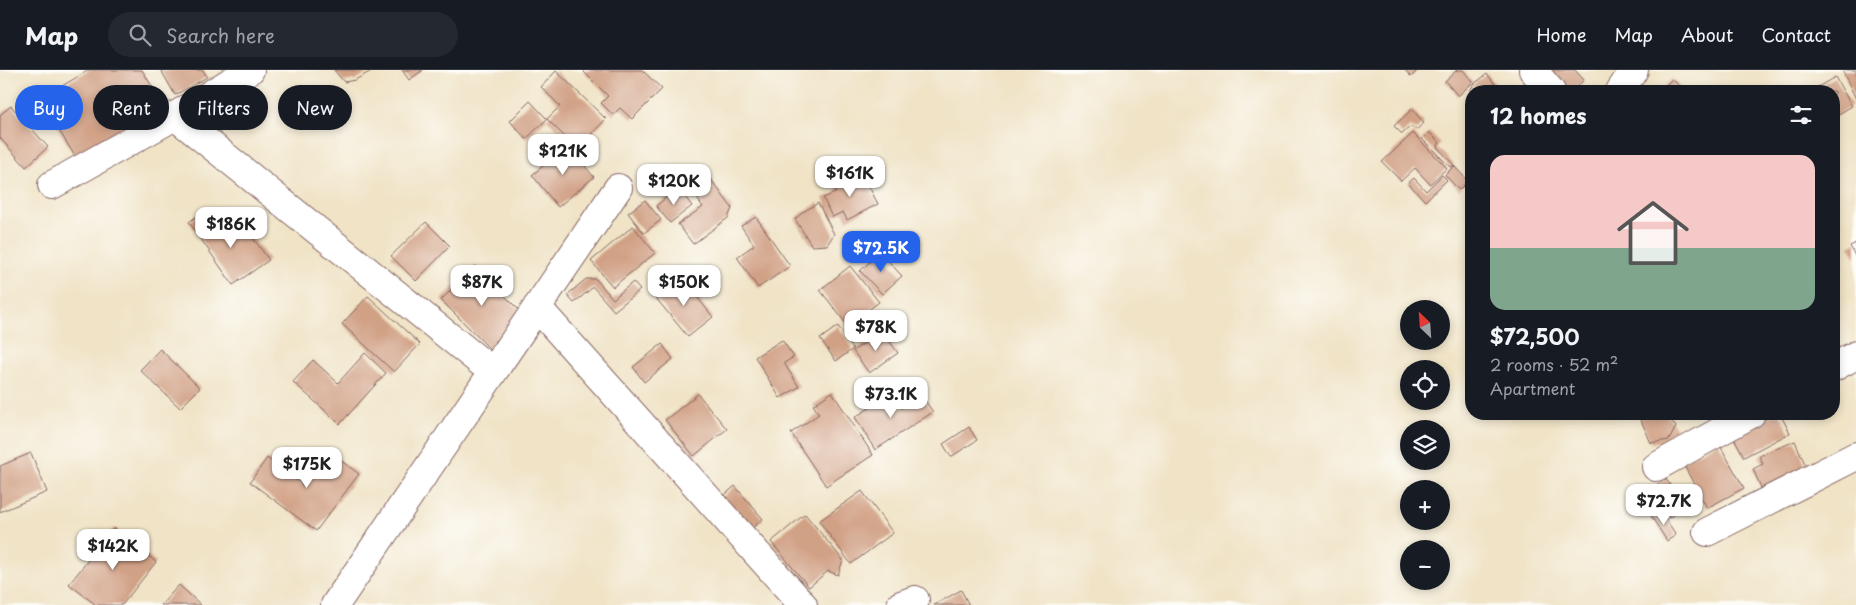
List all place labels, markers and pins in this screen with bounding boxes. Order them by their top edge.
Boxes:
pin: $121K [528,134,598,176]
pin: $161K [815,156,885,198]
pin: $120K [639,164,709,206]
pin: $186K [196,206,266,249]
pin: $72.5K [840,230,922,273]
pin: $87K [452,264,512,307]
pin: $150K [649,264,719,307]
pin: $78K [846,310,906,352]
pin: $73.1K [850,376,932,419]
pin: $175K [272,446,342,489]
pin: $72.7K [1623,484,1705,526]
pin: $142K [78,528,148,571]

